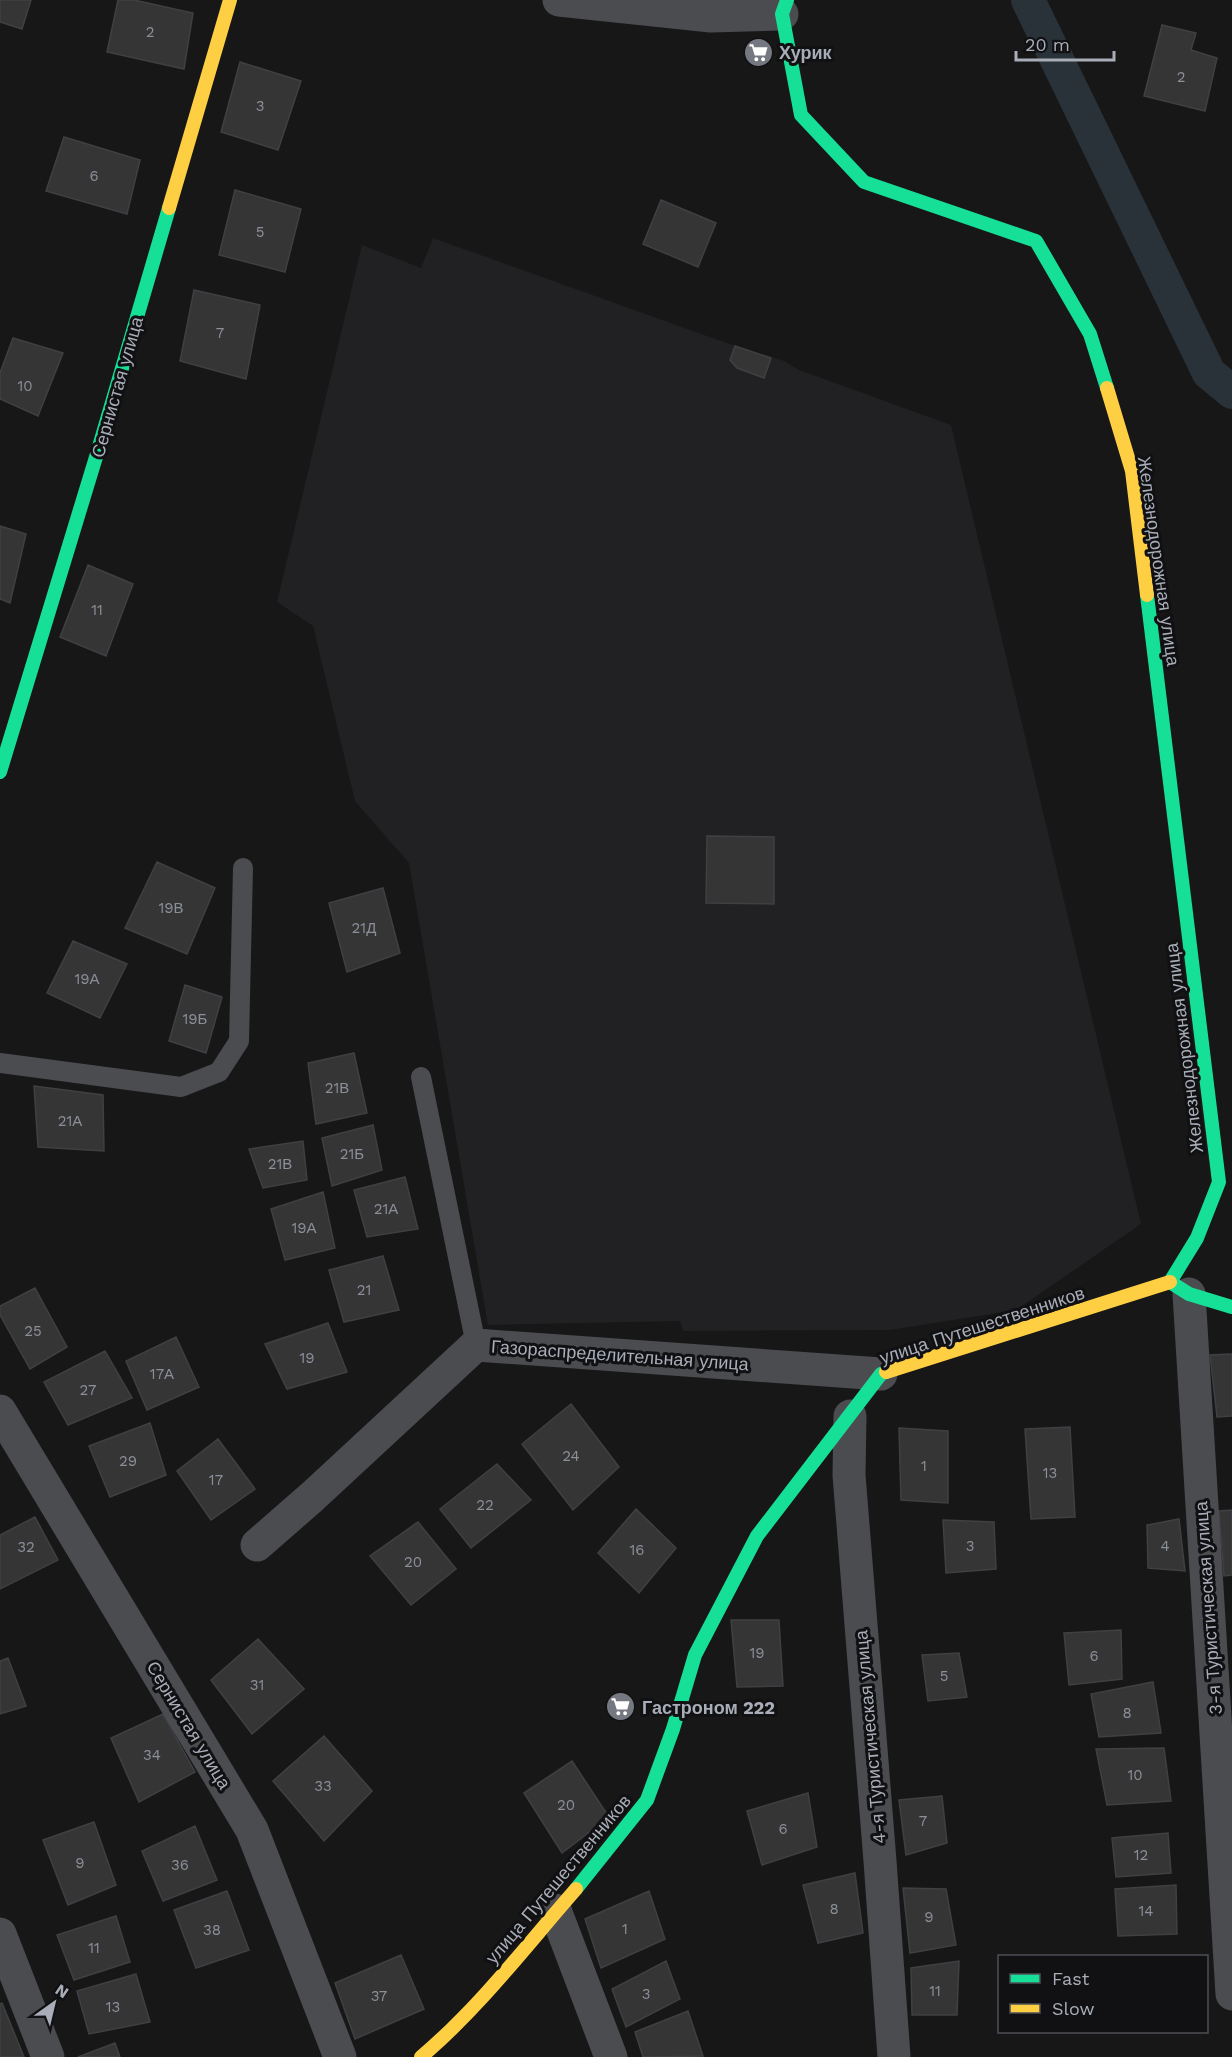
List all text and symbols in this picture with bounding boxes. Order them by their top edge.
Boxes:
house number: 2 [146,23,154,41]
scale bar [1016,24,1114,62]
text: 20 m [1025,34,1070,55]
supermarket icon: Хурик [742,36,774,68]
place label: Хурик [779,42,833,63]
house number: 2 [1177,68,1185,86]
house number: 3 [256,97,264,115]
house number: 6 [89,167,99,185]
house number: 5 [256,223,264,241]
street label: Сернистая улица [87,313,147,460]
house number: 7 [216,324,224,342]
house number: 10 [17,377,33,395]
street label: Железнодорожная улица [1134,455,1184,668]
house number: 11 [91,601,103,619]
house number: 19В [158,899,184,917]
house number: 21Д [352,919,376,937]
street label: Железнодорожная улица [1161,941,1207,1154]
house number: 19А [74,970,100,988]
house number: 19Б [183,1010,208,1028]
house number: 21В [325,1079,349,1097]
house number: 21А [58,1112,82,1130]
house number: 21Б [340,1145,364,1163]
house number: 21В [268,1155,292,1173]
house number: 21А [374,1200,398,1218]
house number: 19А [291,1219,317,1237]
house number: 21 [357,1281,371,1299]
street label: улица Путешественников [877,1282,1087,1368]
house number: 25 [24,1322,42,1340]
street label: Газораспределительная улица [491,1336,750,1375]
house number: 19 [299,1349,315,1367]
house number: 17А [150,1365,174,1383]
house number: 27 [80,1381,96,1399]
house number: 24 [562,1447,580,1465]
house number: 29 [119,1452,137,1470]
house number: 1 [921,1457,927,1475]
house number: 13 [1043,1464,1057,1482]
house number: 17 [209,1471,223,1489]
house number: 22 [476,1496,494,1514]
street label: 3-я Туристическая улица [1190,1500,1226,1715]
house number: 3 [966,1537,974,1555]
house number: 4 [1160,1537,1170,1555]
house number: 32 [17,1538,35,1556]
house number: 16 [630,1541,644,1559]
house number: 20 [404,1553,422,1571]
street label: 4-я Туристическая улица [850,1628,890,1845]
house number: 19 [749,1644,765,1662]
house number: 6 [1089,1647,1099,1665]
street label: Сернистая улица [143,1657,236,1794]
house number: 5 [940,1667,948,1685]
house number: 31 [250,1676,264,1694]
supermarket icon: Гастроном 222 [605,1691,637,1723]
place label: Гастроном 222 [642,1697,775,1718]
house number: 8 [1122,1704,1132,1722]
house number: 34 [143,1746,161,1764]
house number: 10 [1127,1766,1143,1784]
house number: 33 [314,1777,332,1795]
street label: улица Путешественников [481,1790,635,1968]
house number: 20 [557,1796,575,1814]
house number: 7 [919,1812,927,1830]
house number: 6 [778,1820,788,1838]
house number: 12 [1134,1846,1148,1864]
house number: 9 [75,1854,85,1872]
house number: 36 [171,1856,189,1874]
house number: 8 [829,1900,839,1918]
house number: 14 [1138,1902,1154,1920]
house number: 9 [924,1908,934,1926]
house number: 1 [622,1920,628,1938]
house number: 38 [203,1921,221,1939]
house number: 11 [88,1939,100,1957]
legend [998,1955,1208,2033]
text: Fast [1052,1968,1090,1989]
north arrow [24,1973,84,2033]
text: N [52,1980,72,2002]
house number: 11 [929,1982,941,2000]
house number: 3 [642,1985,650,2003]
house number: 37 [371,1987,387,2005]
house number: 13 [106,1998,120,2016]
text: Slow [1052,1998,1095,2019]

